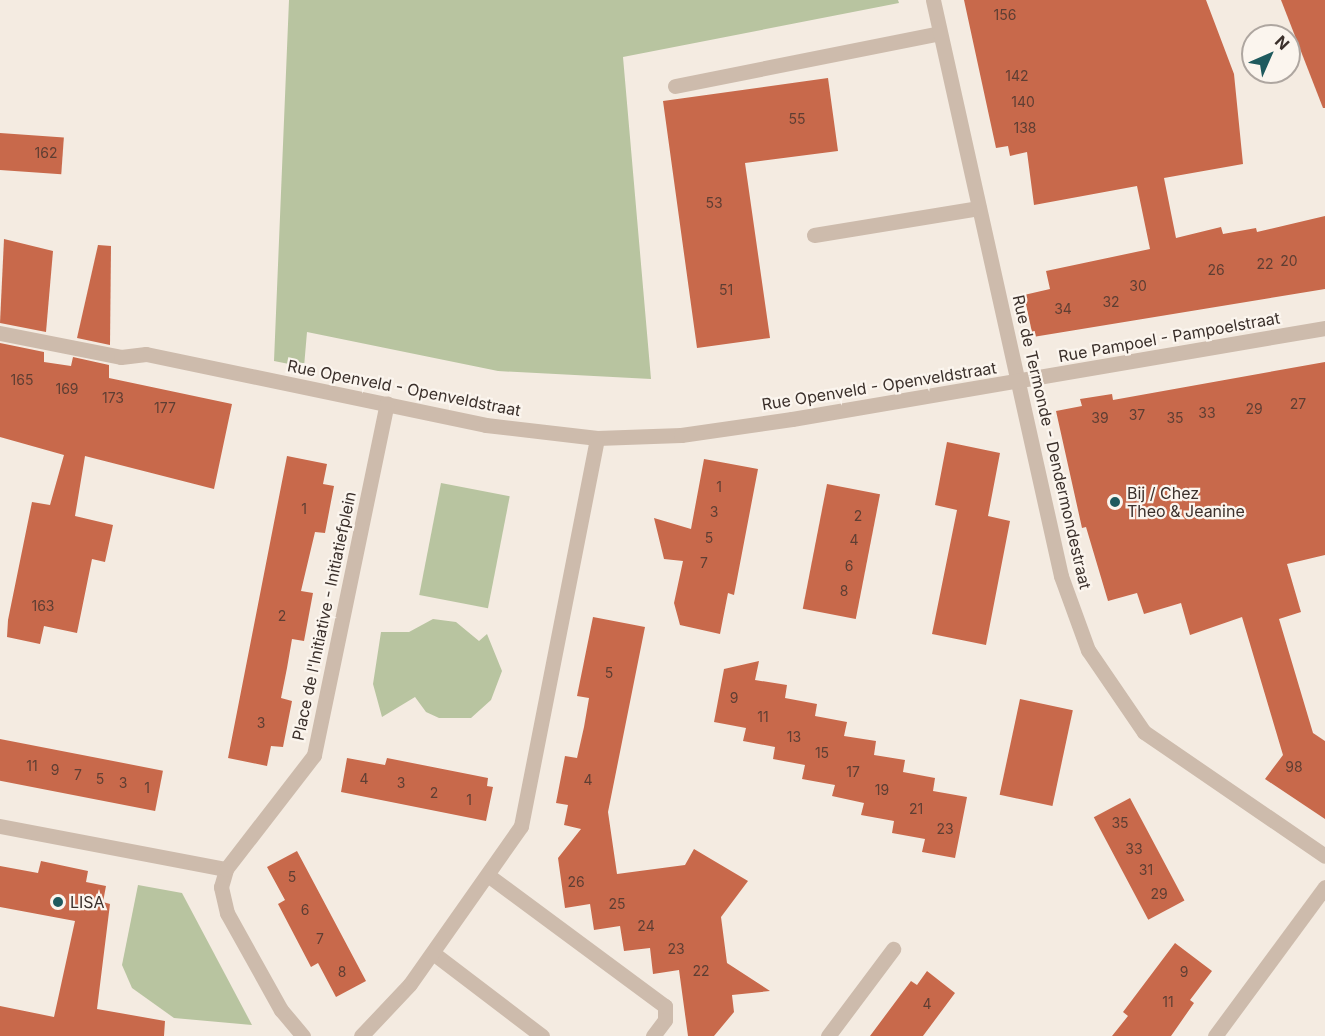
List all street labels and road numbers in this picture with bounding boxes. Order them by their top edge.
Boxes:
street label: Rue de Termonde - Dendermondestraat [1009,293,1095,591]
street label: Rue Pampoel - Pampoelstraat [1057,308,1281,366]
street label: Rue Openveld - Openveldstraat [286,356,522,420]
street label: Rue Openveld - Openveldstraat [760,358,998,414]
street label: Place de l'Initiative - Initiatiefplein [288,490,360,742]

